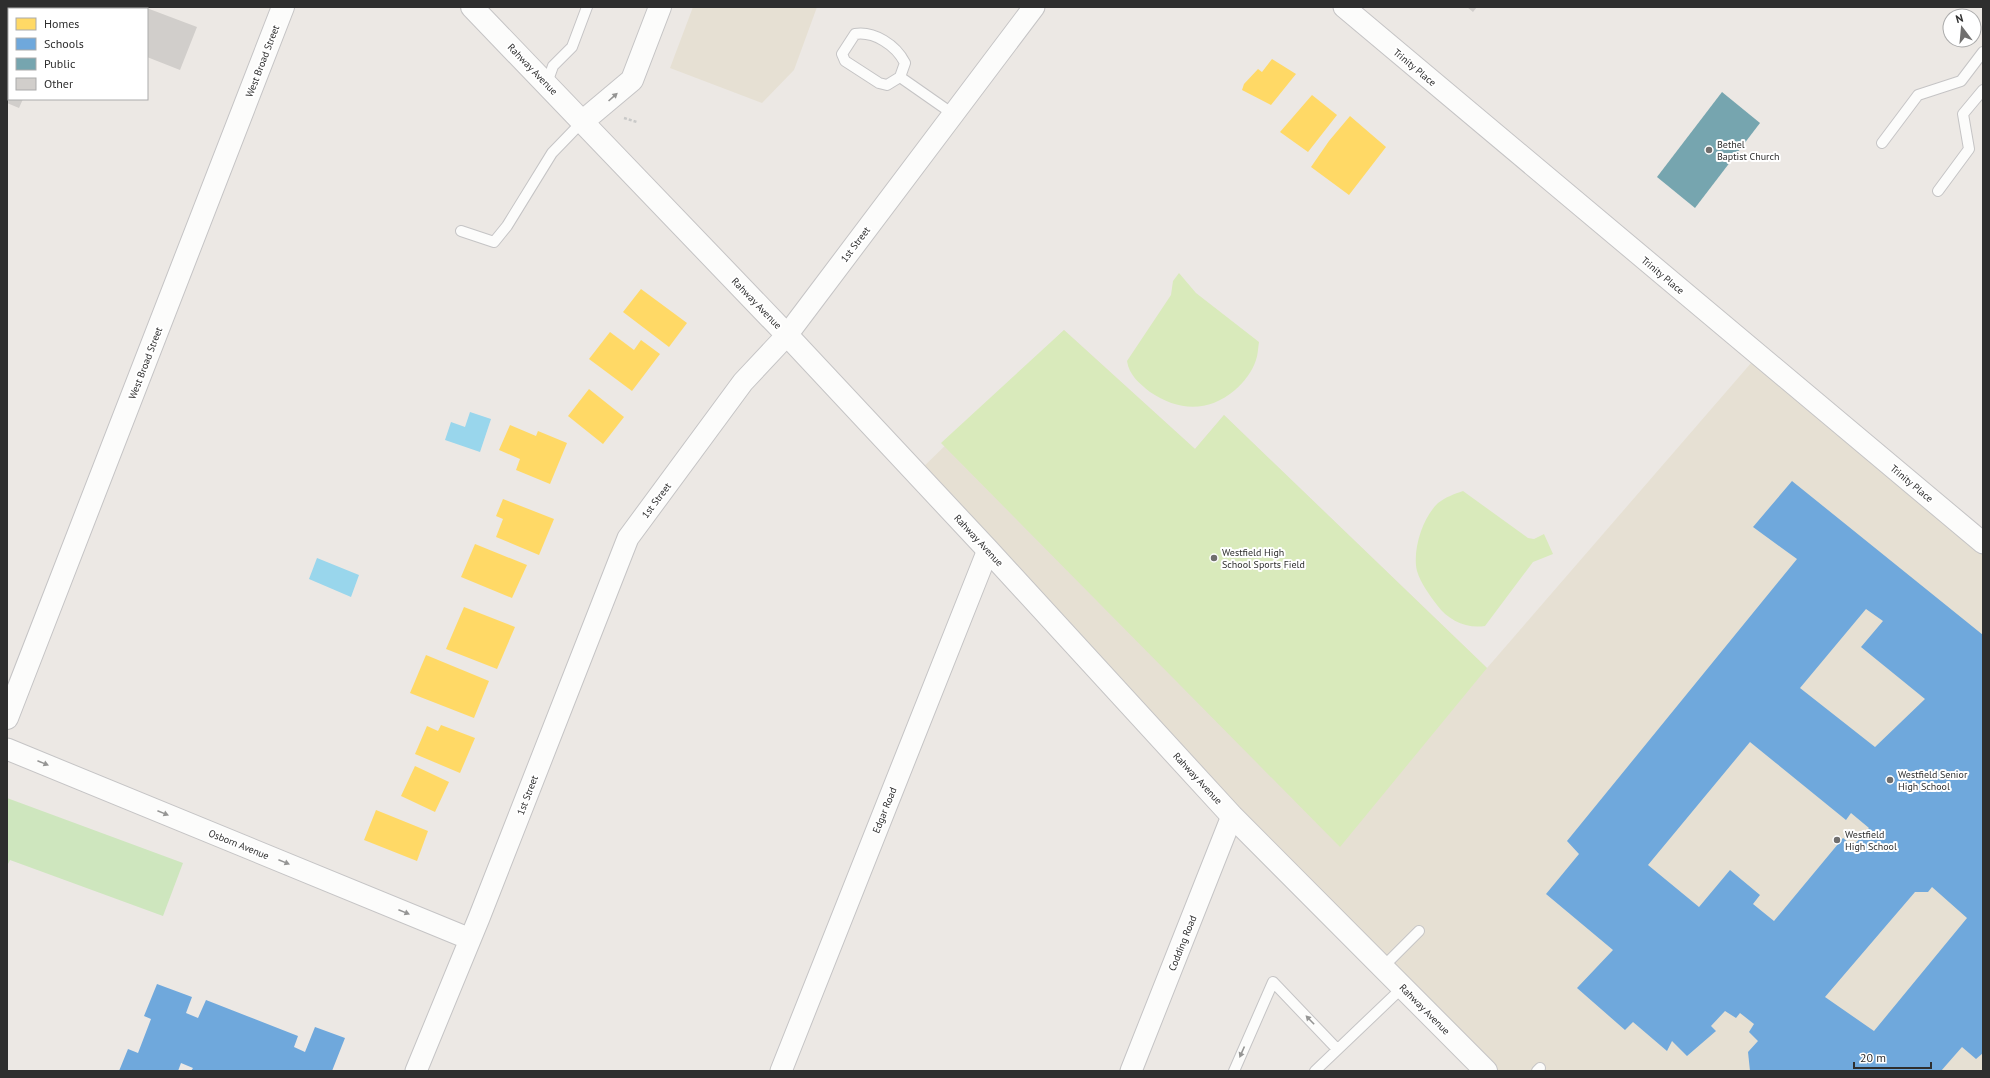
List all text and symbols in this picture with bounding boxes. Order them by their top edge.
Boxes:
legend [8,8,148,100]
north arrow [1942,8,1982,48]
text: N [1954,11,1965,26]
text: Homes [44,16,79,31]
street label: West Broad Street [243,23,282,99]
text: Schools [44,36,84,51]
street label: Rahway Avenue [505,41,560,98]
street label: Trinity Place [1391,46,1439,89]
text: Public [44,56,76,71]
text: Other [44,76,73,91]
one-way arrow [608,93,618,102]
place label: Bethel Baptist Church [1717,138,1780,163]
marker: Bethel Baptist Church [1704,145,1714,155]
street label: 1st Street [838,223,873,265]
street label: Trinity Place [1639,254,1687,297]
street label: Rahway Avenue [729,275,784,332]
street label: West Broad Street [126,325,165,401]
street label: Trinity Place [1888,462,1936,505]
street label: 1st Street [639,479,674,521]
street label: Rahway Avenue [951,512,1006,569]
place label: Westfield High School Sports Field [1222,546,1305,571]
marker: Westfield High School Sports Field [1209,553,1219,563]
street label: Rahway Avenue [1170,750,1225,807]
one-way arrow [38,761,50,767]
place label: Westfield Senior High School [1898,768,1968,793]
street label: 1st Street [514,773,541,817]
marker: Westfield Senior High School [1885,775,1895,785]
street label: Edgar Road [869,785,900,835]
one-way arrow [158,810,170,816]
street label: Osborn Avenue [207,826,271,863]
place label: Westfield High School [1845,828,1897,853]
marker: Westfield High School [1832,835,1842,845]
one-way arrow [278,860,290,866]
one-way arrow [398,909,410,915]
street label: Codding Road [1165,913,1200,973]
street label: Rahway Avenue [1397,981,1453,1037]
one-way arrow [1305,1015,1315,1025]
scale bar [1854,1044,1931,1070]
one-way arrow [1239,1047,1245,1059]
text: 20 m [1860,1050,1886,1065]

